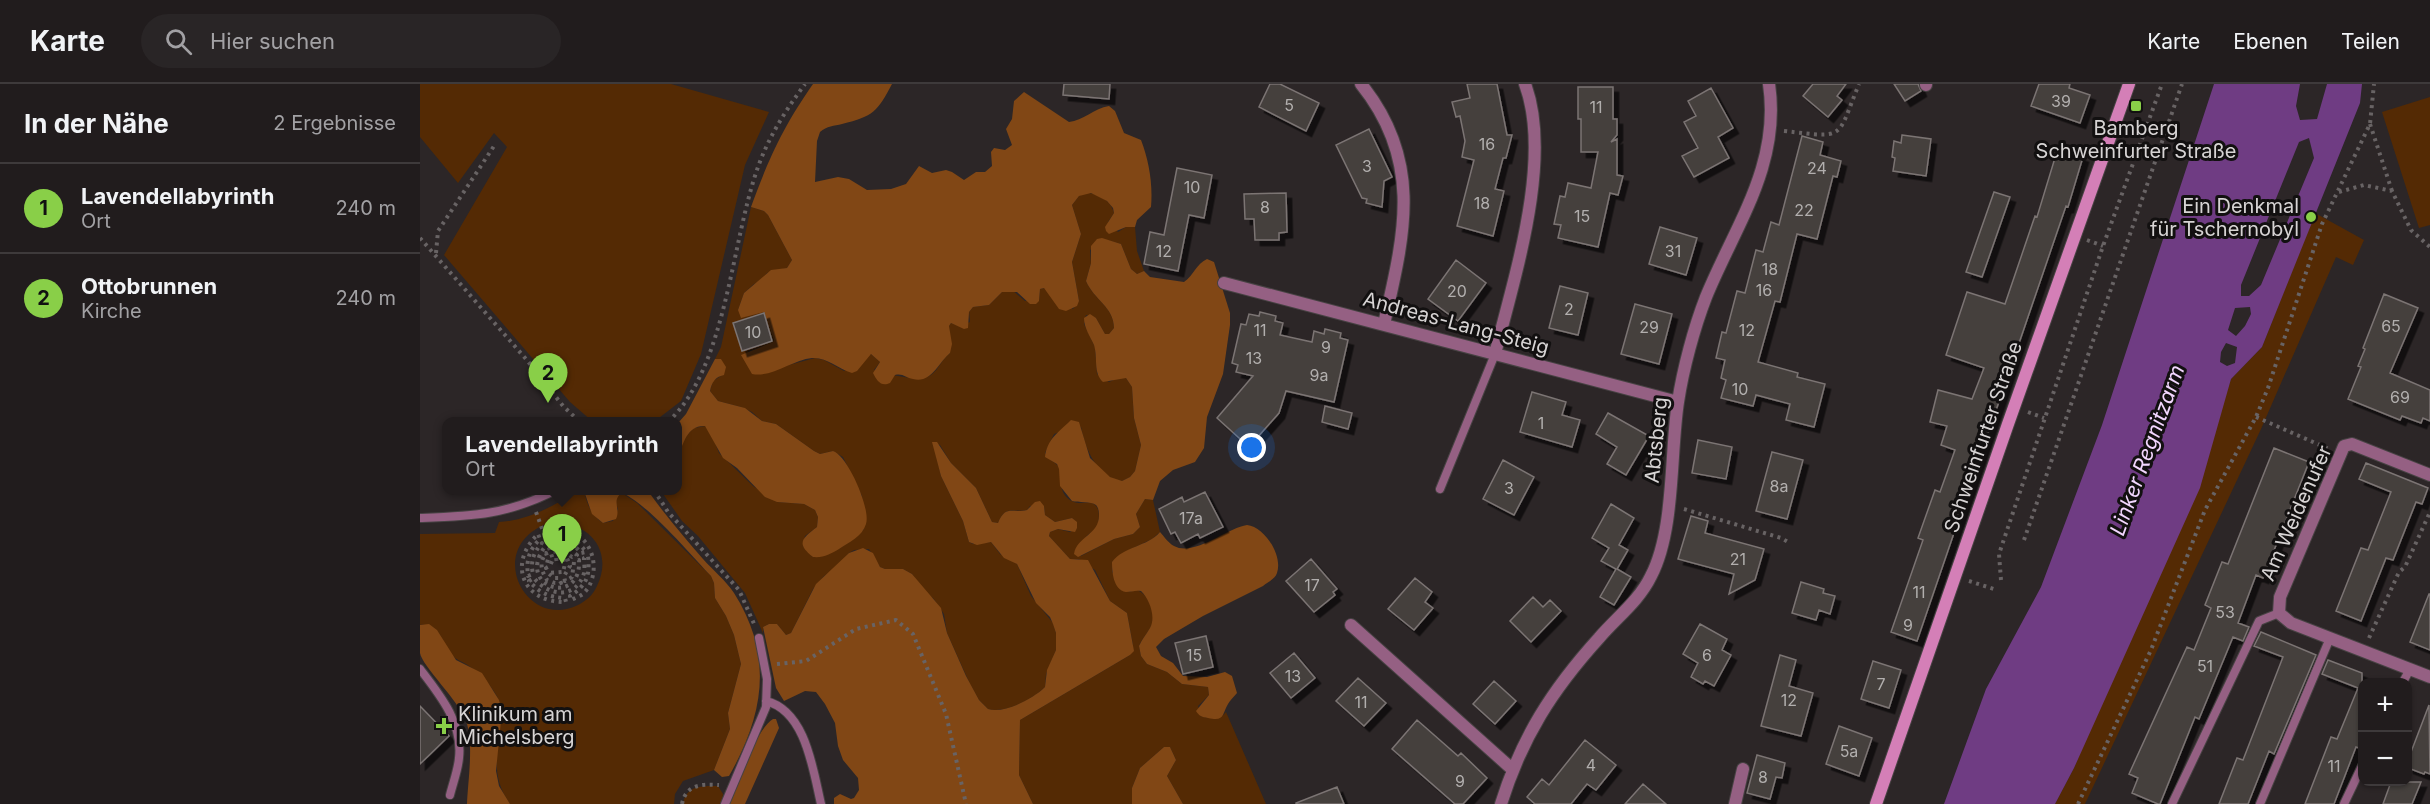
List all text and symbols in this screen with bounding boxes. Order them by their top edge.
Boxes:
search box [141,14,561,68]
text: Karte [30,24,105,58]
icon: search [162,25,195,58]
text: Hier suchen [210,28,335,54]
text: Karte [2147,29,2200,54]
text: Ebenen [2233,29,2308,54]
text: Teilen [2341,29,2400,54]
house number: 39 [2051,91,2071,111]
house number: 5 [1284,95,1294,115]
house number: 11 [1589,97,1603,117]
marker: Bamberg Schweinfurter Straße [2129,99,2143,113]
text: In der Nähe [24,108,169,139]
text: 2 Ergebnisse [273,111,396,135]
place label: Bamberg Schweinfurter Straße [2036,116,2236,163]
house number: 16 [1479,134,1495,154]
house number: 3 [1362,156,1372,176]
house number: 24 [1807,158,1827,178]
house number: 10 [1184,177,1200,197]
text: Lavendellabyrinth [81,183,274,209]
house number: 18 [1474,193,1490,213]
place label: Ein Denkmal für Tschernobyl [2150,194,2299,241]
text: 1 [39,196,48,220]
text: 240 m [335,196,396,220]
house number: 8 [1260,197,1270,217]
house number: 22 [1794,200,1814,220]
house number: 15 [1574,206,1590,226]
text: Ort [81,209,111,233]
marker: Ein Denkmal für Tschernobyl [2304,210,2318,224]
house number: 12 [1156,241,1172,261]
house number: 31 [1665,241,1681,261]
house number: 18 [1762,259,1778,279]
text: Ottobrunnen [81,273,217,299]
house number: 16 [1756,280,1772,300]
house number: 20 [1447,281,1467,301]
text: 2 [37,286,50,310]
text: 240 m [335,286,396,310]
street label: Andreas-Lang-Steig [1360,287,1552,359]
text: Kirche [81,299,142,323]
house number: 2 [1564,299,1574,319]
house number: 65 [2381,316,2401,336]
house number: 29 [1639,317,1659,337]
house number: 11 [1253,320,1267,340]
house number: 12 [1739,320,1755,340]
house number: 10 [745,322,761,342]
house number: 9 [1321,337,1331,357]
street label: Schweinfurter Straße [1939,338,2027,536]
house number: 13 [1246,348,1262,368]
pin: 2 [528,354,568,403]
water label: Linker Regnitzarm [2105,361,2189,539]
house number: 9a [1310,365,1328,385]
house number: 10 [1732,379,1748,399]
house number: 69 [2390,387,2410,407]
street label: Abtsberg [1640,396,1672,484]
house number: 1 [1538,413,1544,433]
popup [442,417,682,495]
text: Lavendellabyrinth [465,431,659,457]
your location [1237,433,1266,462]
street label: Am Weidenufer [2255,441,2337,584]
text: Ort [465,457,495,481]
house number: 8a [1770,476,1788,496]
house number: 3 [1504,478,1514,498]
house number: 17a [1179,508,1203,528]
pin: 1 [542,514,582,564]
house number: 21 [1730,549,1746,569]
house number: 17 [1304,575,1320,595]
house number: 11 [1912,582,1926,602]
house number: 53 [2215,602,2235,622]
house number: 9 [1903,615,1913,635]
house number: 15 [1186,645,1202,665]
house number: 6 [1702,645,1712,665]
house number: 51 [2197,656,2213,676]
house number: 13 [1285,666,1301,686]
house number: 7 [1876,674,1886,694]
map controls [2358,678,2412,786]
button: + [2358,678,2412,732]
house number: 12 [1781,690,1797,710]
house number: 11 [1354,692,1368,712]
place label: Klinikum am Michelsberg [458,702,575,749]
marker: Klinikum am Michelsberg [435,717,453,735]
button: − [2358,732,2412,786]
house number: 5a [1840,741,1858,761]
house number: 4 [1586,755,1596,775]
house number: 11 [2327,756,2341,776]
house number: 8 [1758,767,1768,787]
house number: 9 [1455,771,1465,791]

